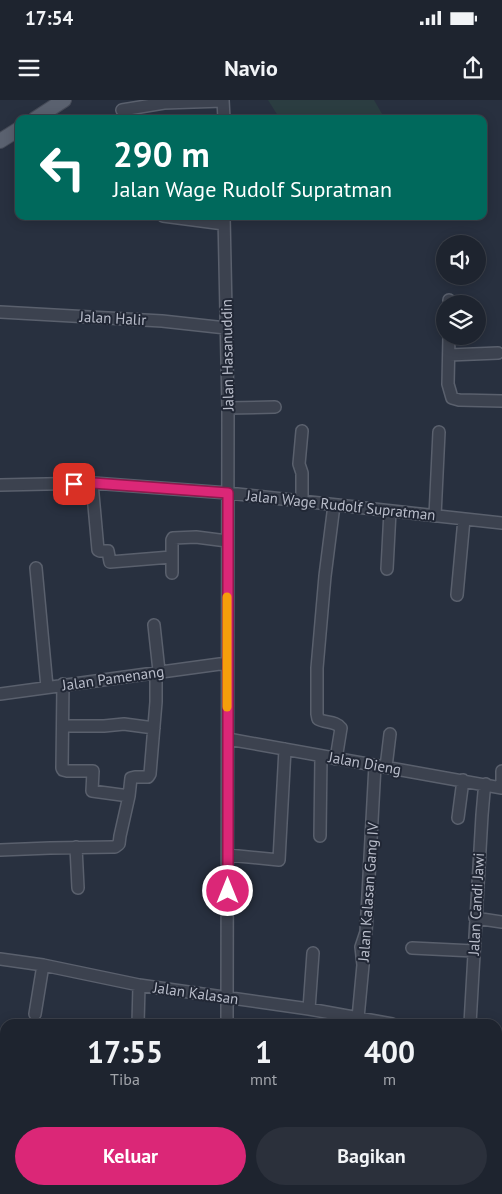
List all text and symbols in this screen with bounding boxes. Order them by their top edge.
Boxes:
text: 17:54 [25,6,73,30]
icon: menu [15,54,43,82]
text: Navio [224,54,278,82]
icon: share [459,54,487,82]
text: 290 m [113,131,210,177]
icon: left [30,135,95,200]
text: Jalan Wage Rudolf Supratman [113,175,392,203]
map controls [436,235,486,345]
button: sound [436,235,486,285]
button: layers [436,295,486,345]
street label: Jalan Hasanuddin [217,299,237,412]
street label: Jalan Halir [78,307,147,329]
pin [53,463,95,505]
icon: arrive [60,470,88,498]
street label: Jalan Wage Rudolf Supratman [244,486,437,524]
street label: Jalan Pamenang [60,661,165,695]
street label: Jalan Dieng [326,747,403,779]
street label: Jalan Kalasan Gang IV [354,821,382,963]
street label: Jalan Candi Jawi [464,852,488,957]
position arrow [201,864,253,916]
street label: Jalan Kalasan [151,977,240,1008]
text: 17:55 [87,1032,163,1071]
text: 1 [255,1032,272,1071]
text: 400 [364,1032,415,1071]
text: Tiba [110,1069,140,1089]
text: mnt [250,1069,277,1089]
text: m [383,1069,396,1089]
button: Keluar [15,1127,246,1185]
button: Bagikan [256,1127,487,1185]

